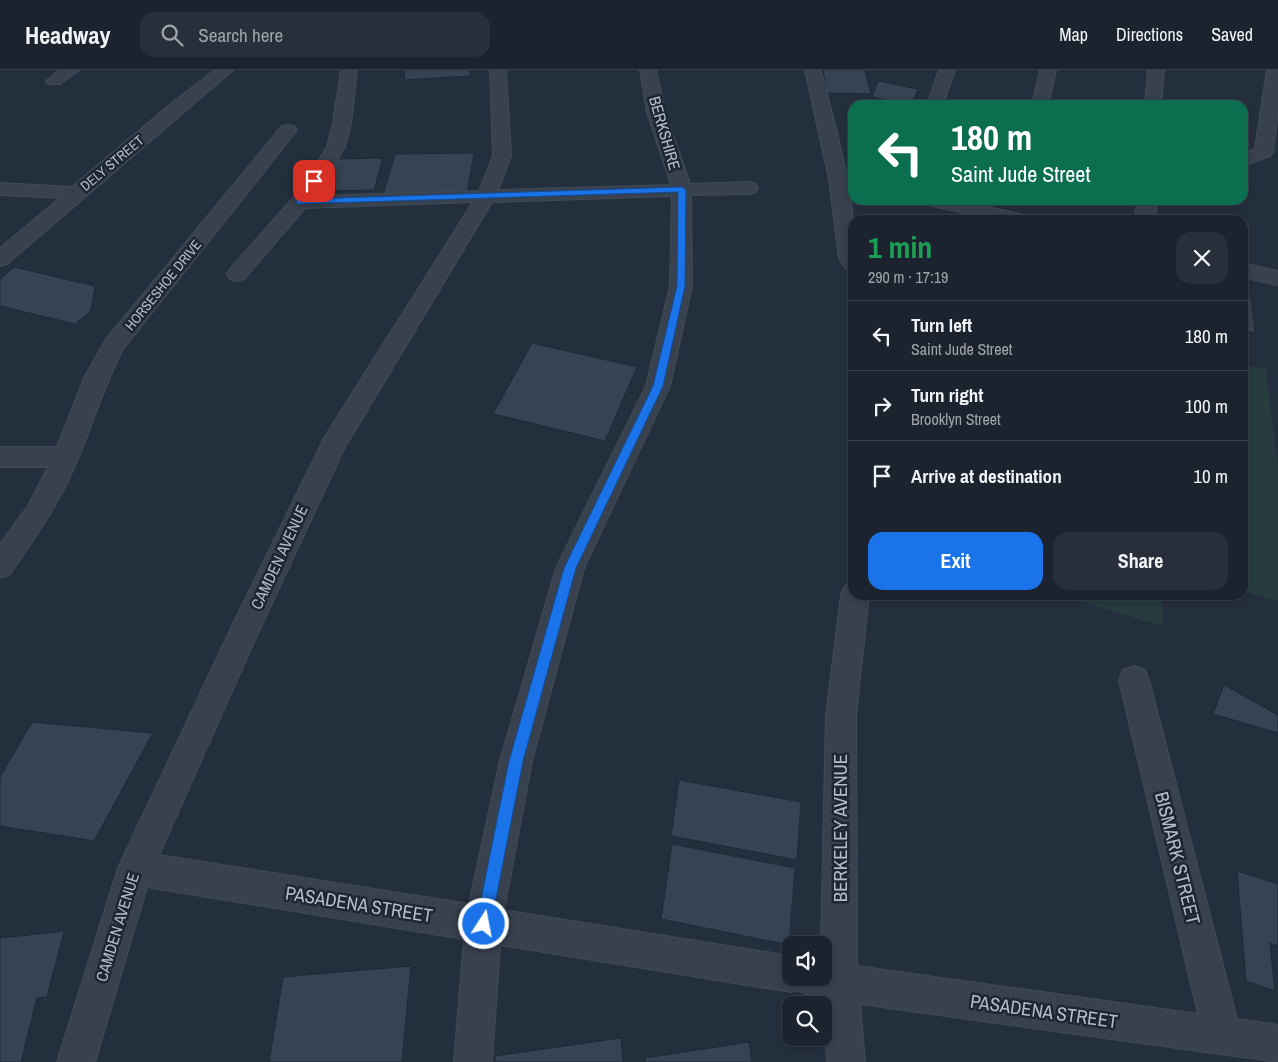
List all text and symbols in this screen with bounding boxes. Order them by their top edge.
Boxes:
search box [140,12,490,57]
text: Headway [25,19,110,51]
icon: search [158,21,186,49]
text: Search here [198,22,283,48]
text: Map [1059,22,1088,47]
text: Directions [1116,22,1183,47]
text: Saved [1211,22,1253,47]
street label: BERKSHIRE [644,94,686,172]
text: 180 m [951,114,1032,161]
icon: left [868,120,933,185]
street label: DELY STREET [77,131,147,195]
text: Saint Jude Street [951,159,1090,189]
pin [293,160,335,202]
icon: arrive [300,167,328,195]
text: 1 min [868,227,932,267]
button: close [1176,232,1228,284]
street label: HORSESHOE DRIVE [121,236,205,334]
text: 290 m · 17:19 [868,266,948,288]
text: Turn left [911,312,972,338]
icon: left [868,322,896,350]
text: 180 m [1185,323,1228,349]
text: Saint Jude Street [911,338,1012,360]
text: Turn right [911,382,983,408]
icon: right [868,392,896,420]
text: 100 m [1185,393,1228,419]
text: Brooklyn Street [911,408,1001,430]
icon: arrive [868,462,896,490]
text: Arrive at destination [911,463,1062,489]
text: 10 m [1193,463,1228,489]
street label: CAMDEN AVENUE [245,501,313,613]
button: Exit [868,532,1043,590]
button: Share [1053,532,1228,590]
street label: BERKELEY AVENUE [827,754,853,902]
street label: BISMARK STREET [1149,789,1207,928]
street label: CAMDEN AVENUE [90,870,144,984]
street label: PASADENA STREET [284,880,435,929]
position arrow [457,897,509,949]
map controls [782,936,832,1046]
button: sound [782,936,832,986]
street label: PASADENA STREET [969,988,1120,1034]
button: search [782,996,832,1046]

